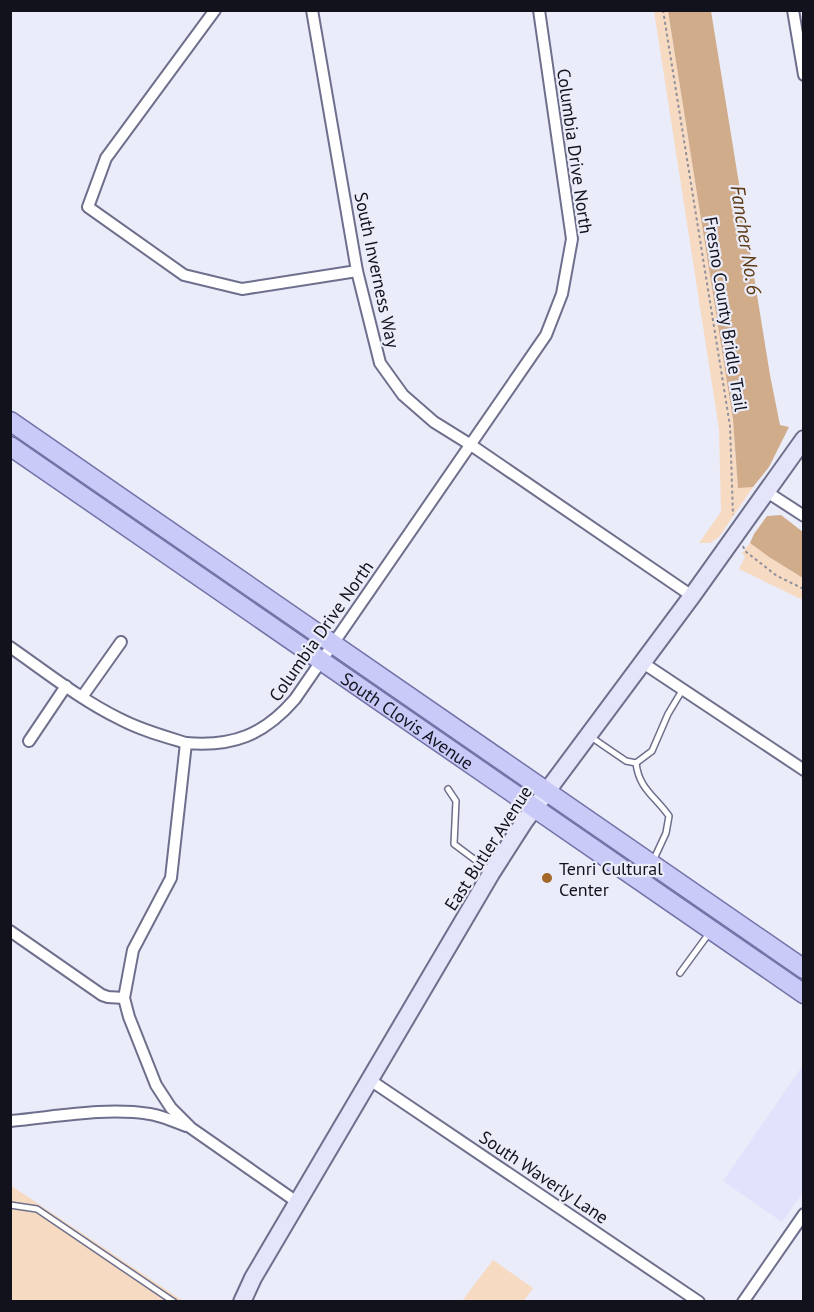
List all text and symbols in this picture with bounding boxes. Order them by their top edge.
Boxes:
street label: Columbia Drive North [552,67,598,235]
water label: Fancher No. 6 [724,183,768,297]
street label: South Inverness Way [349,190,405,351]
street label: Fresno County Bridle Trail [699,215,753,414]
street label: Columbia Drive North [264,556,378,706]
street label: South Clovis Avenue [337,667,478,774]
street label: East Butler Avenue [439,781,537,915]
place label: Tenri Cultural Center [559,857,663,901]
marker: Tenri Cultural Center [540,871,554,885]
street label: South Waverly Lane [475,1125,613,1229]

